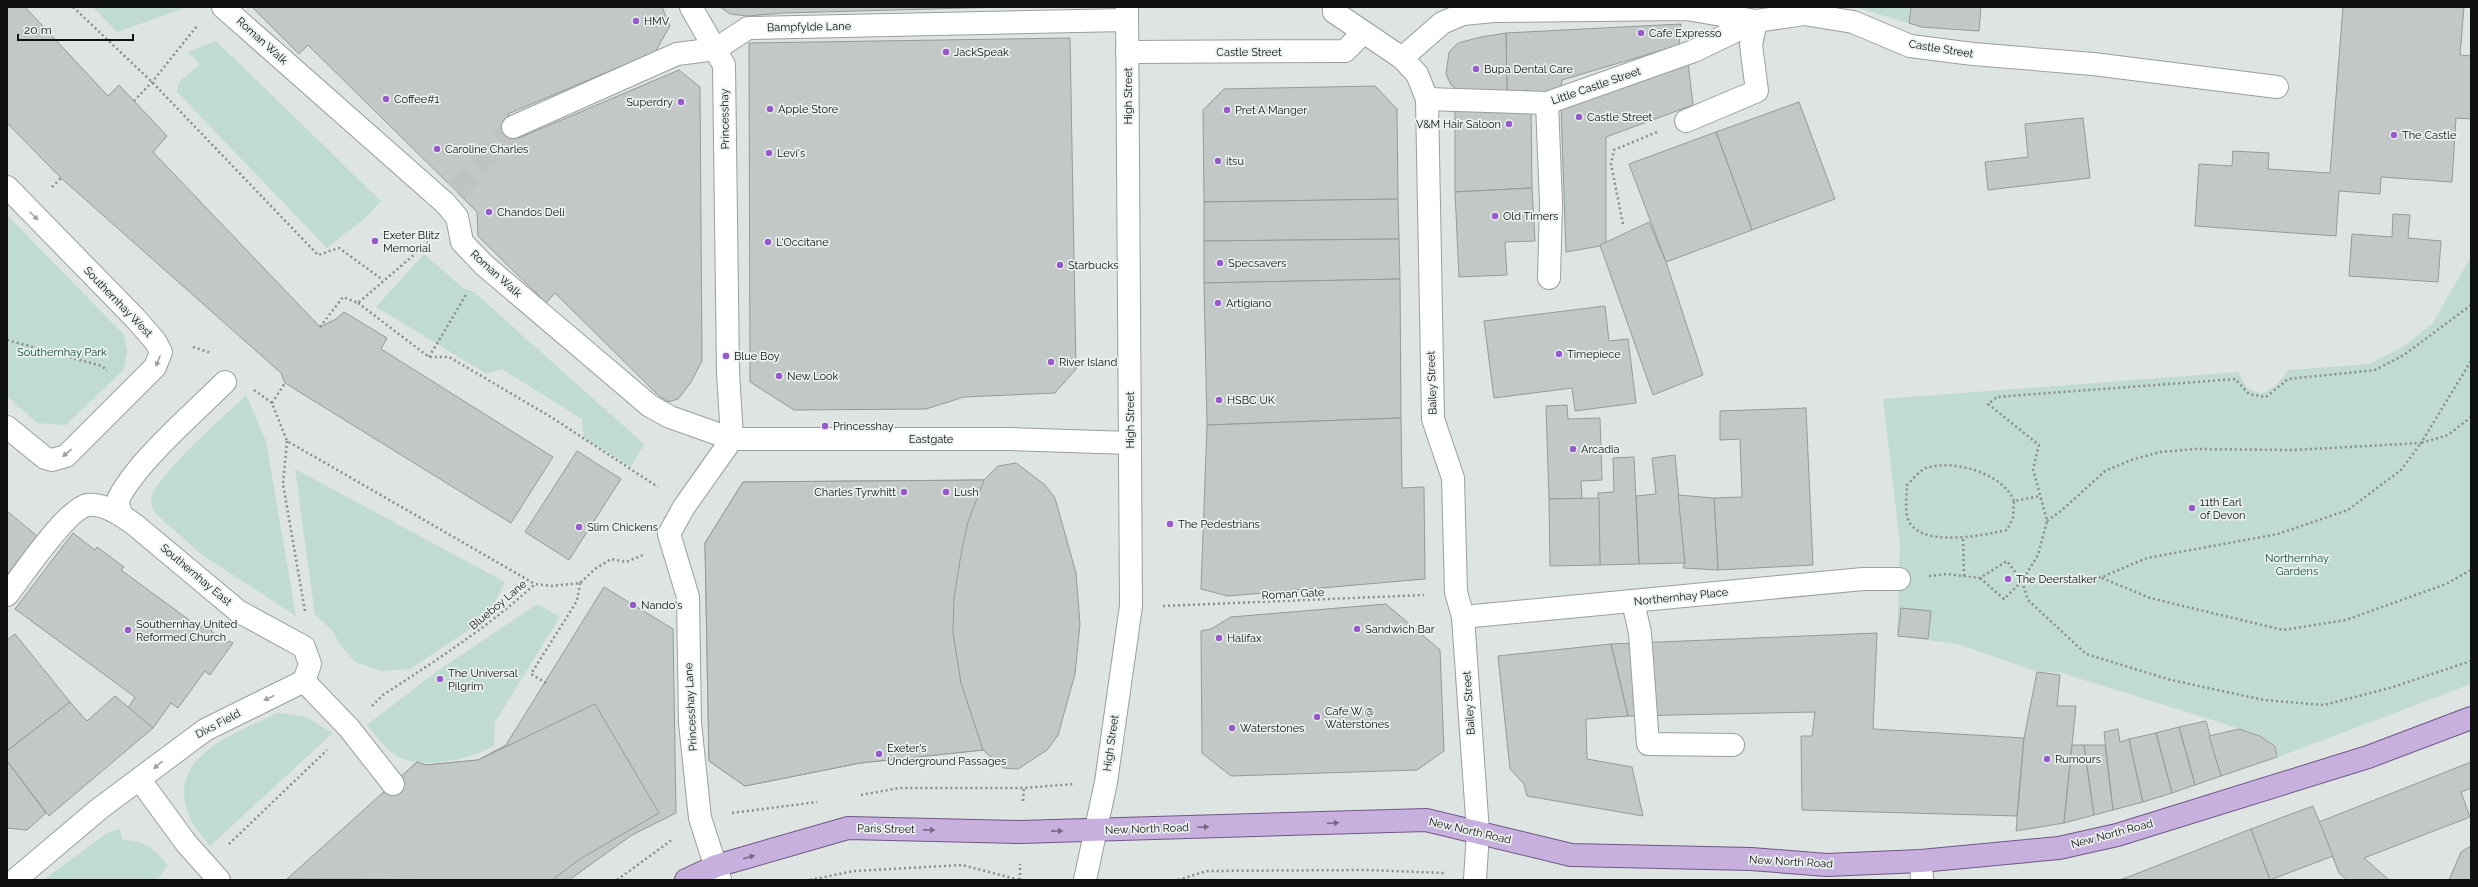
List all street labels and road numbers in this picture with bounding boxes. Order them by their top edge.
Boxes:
street label: Roman Walk [234,15,290,67]
street label: Bampfylde Lane [767,20,852,34]
street label: Castle Street [1908,37,1975,61]
street label: Castle Street [1216,46,1282,59]
street label: Little Castle Street [1550,64,1643,107]
street label: High Street [1122,67,1135,125]
street label: Princesshay [718,88,732,149]
street label: Roman Walk [468,248,524,300]
street label: Southernhay West [81,264,155,340]
street label: Bailey Street [1424,350,1440,415]
street label: High Street [1124,391,1137,449]
street label: Eastgate [909,433,954,446]
street label: Southernhay East [158,541,234,609]
street label: Blueboy Lane [467,577,529,633]
street label: Roman Gate [1261,586,1325,602]
street label: Northernhay Place [1633,586,1729,608]
street label: Princesshay Lane [682,662,700,752]
street label: Bailey Street [1460,670,1478,735]
street label: Dixs Field [193,707,243,741]
street label: High Street [1101,714,1121,772]
street label: New North Road [1427,815,1513,847]
street label: New North Road [2070,817,2155,851]
street label: New North Road [1105,821,1189,837]
street label: Paris Street [857,822,915,836]
street label: New North Road [1749,853,1834,871]

